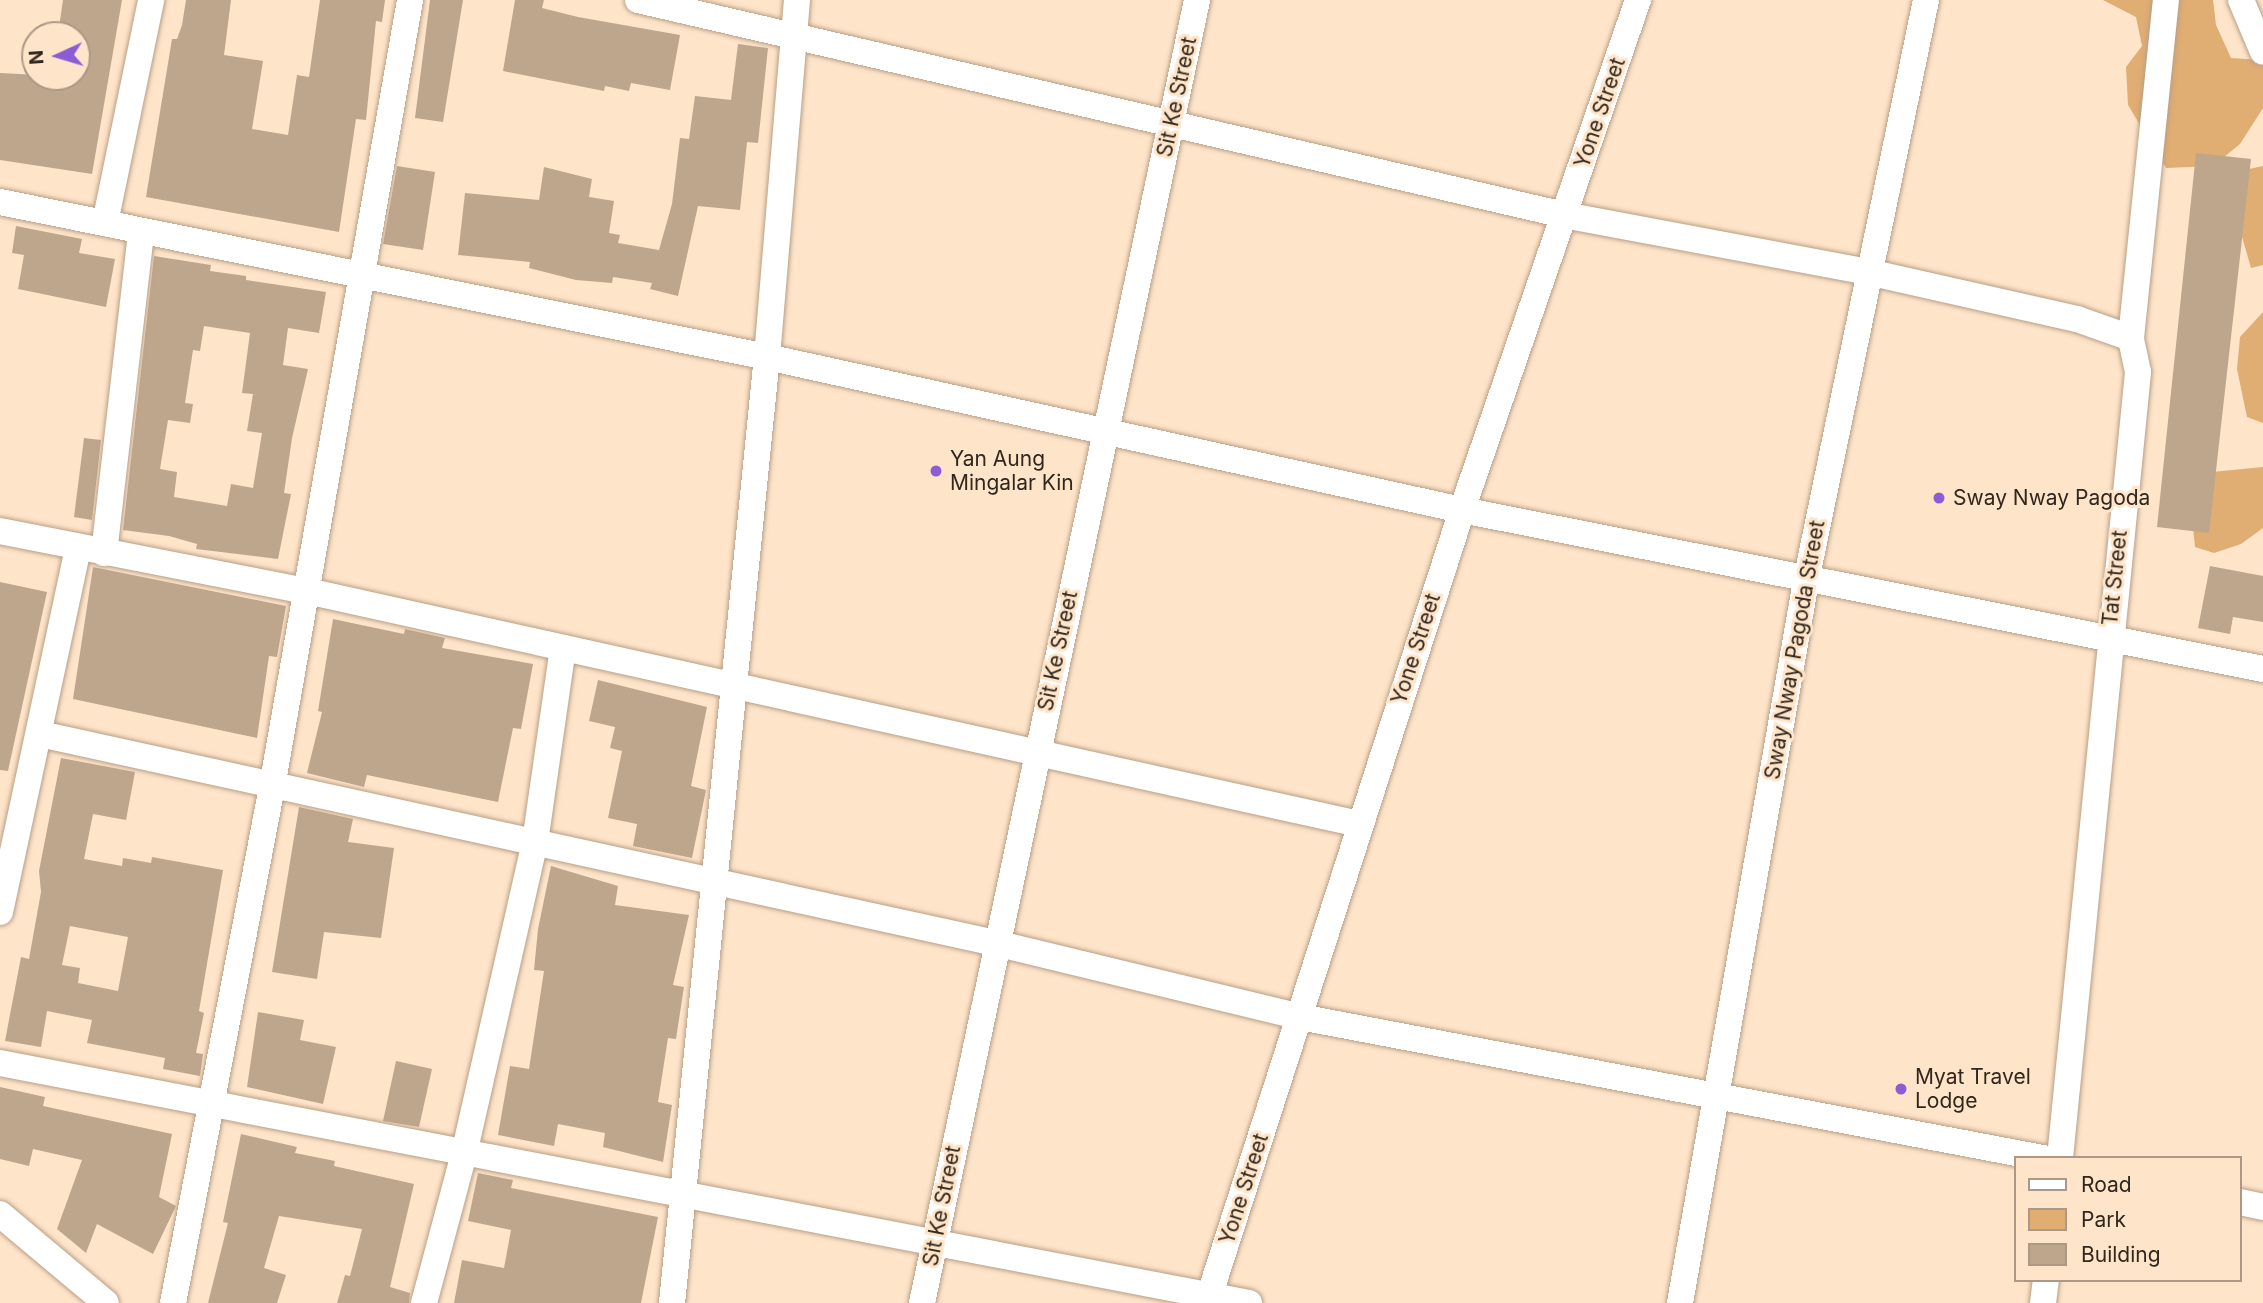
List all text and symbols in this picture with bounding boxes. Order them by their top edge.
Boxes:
north arrow [21,21,91,91]
street label: Sit Ke Street [1152,35,1202,159]
text: N [25,49,49,65]
street label: Yone Street [1569,55,1631,171]
place label: Yan Aung Mingalar Kin [950,446,1074,496]
marker: Yan Aung Mingalar Kin [928,463,944,479]
place label: Sway Nway Pagoda [1953,485,2150,511]
marker: Sway Nway Pagoda [1931,490,1947,506]
street label: Sway Nway Pagoda Street [1760,519,1830,781]
street label: Tat Street [2097,529,2133,627]
street label: Sit Ke Street [1033,589,1083,713]
street label: Yone Street [1386,590,1446,708]
place label: Myat Travel Lodge [1915,1064,2031,1114]
marker: Myat Travel Lodge [1893,1081,1909,1097]
street label: Yone Street [1214,1130,1274,1248]
street label: Sit Ke Street [918,1144,966,1268]
legend [2014,1156,2242,1282]
text: Road [2081,1172,2132,1197]
text: Park [2081,1207,2126,1232]
text: Building [2081,1242,2161,1267]

